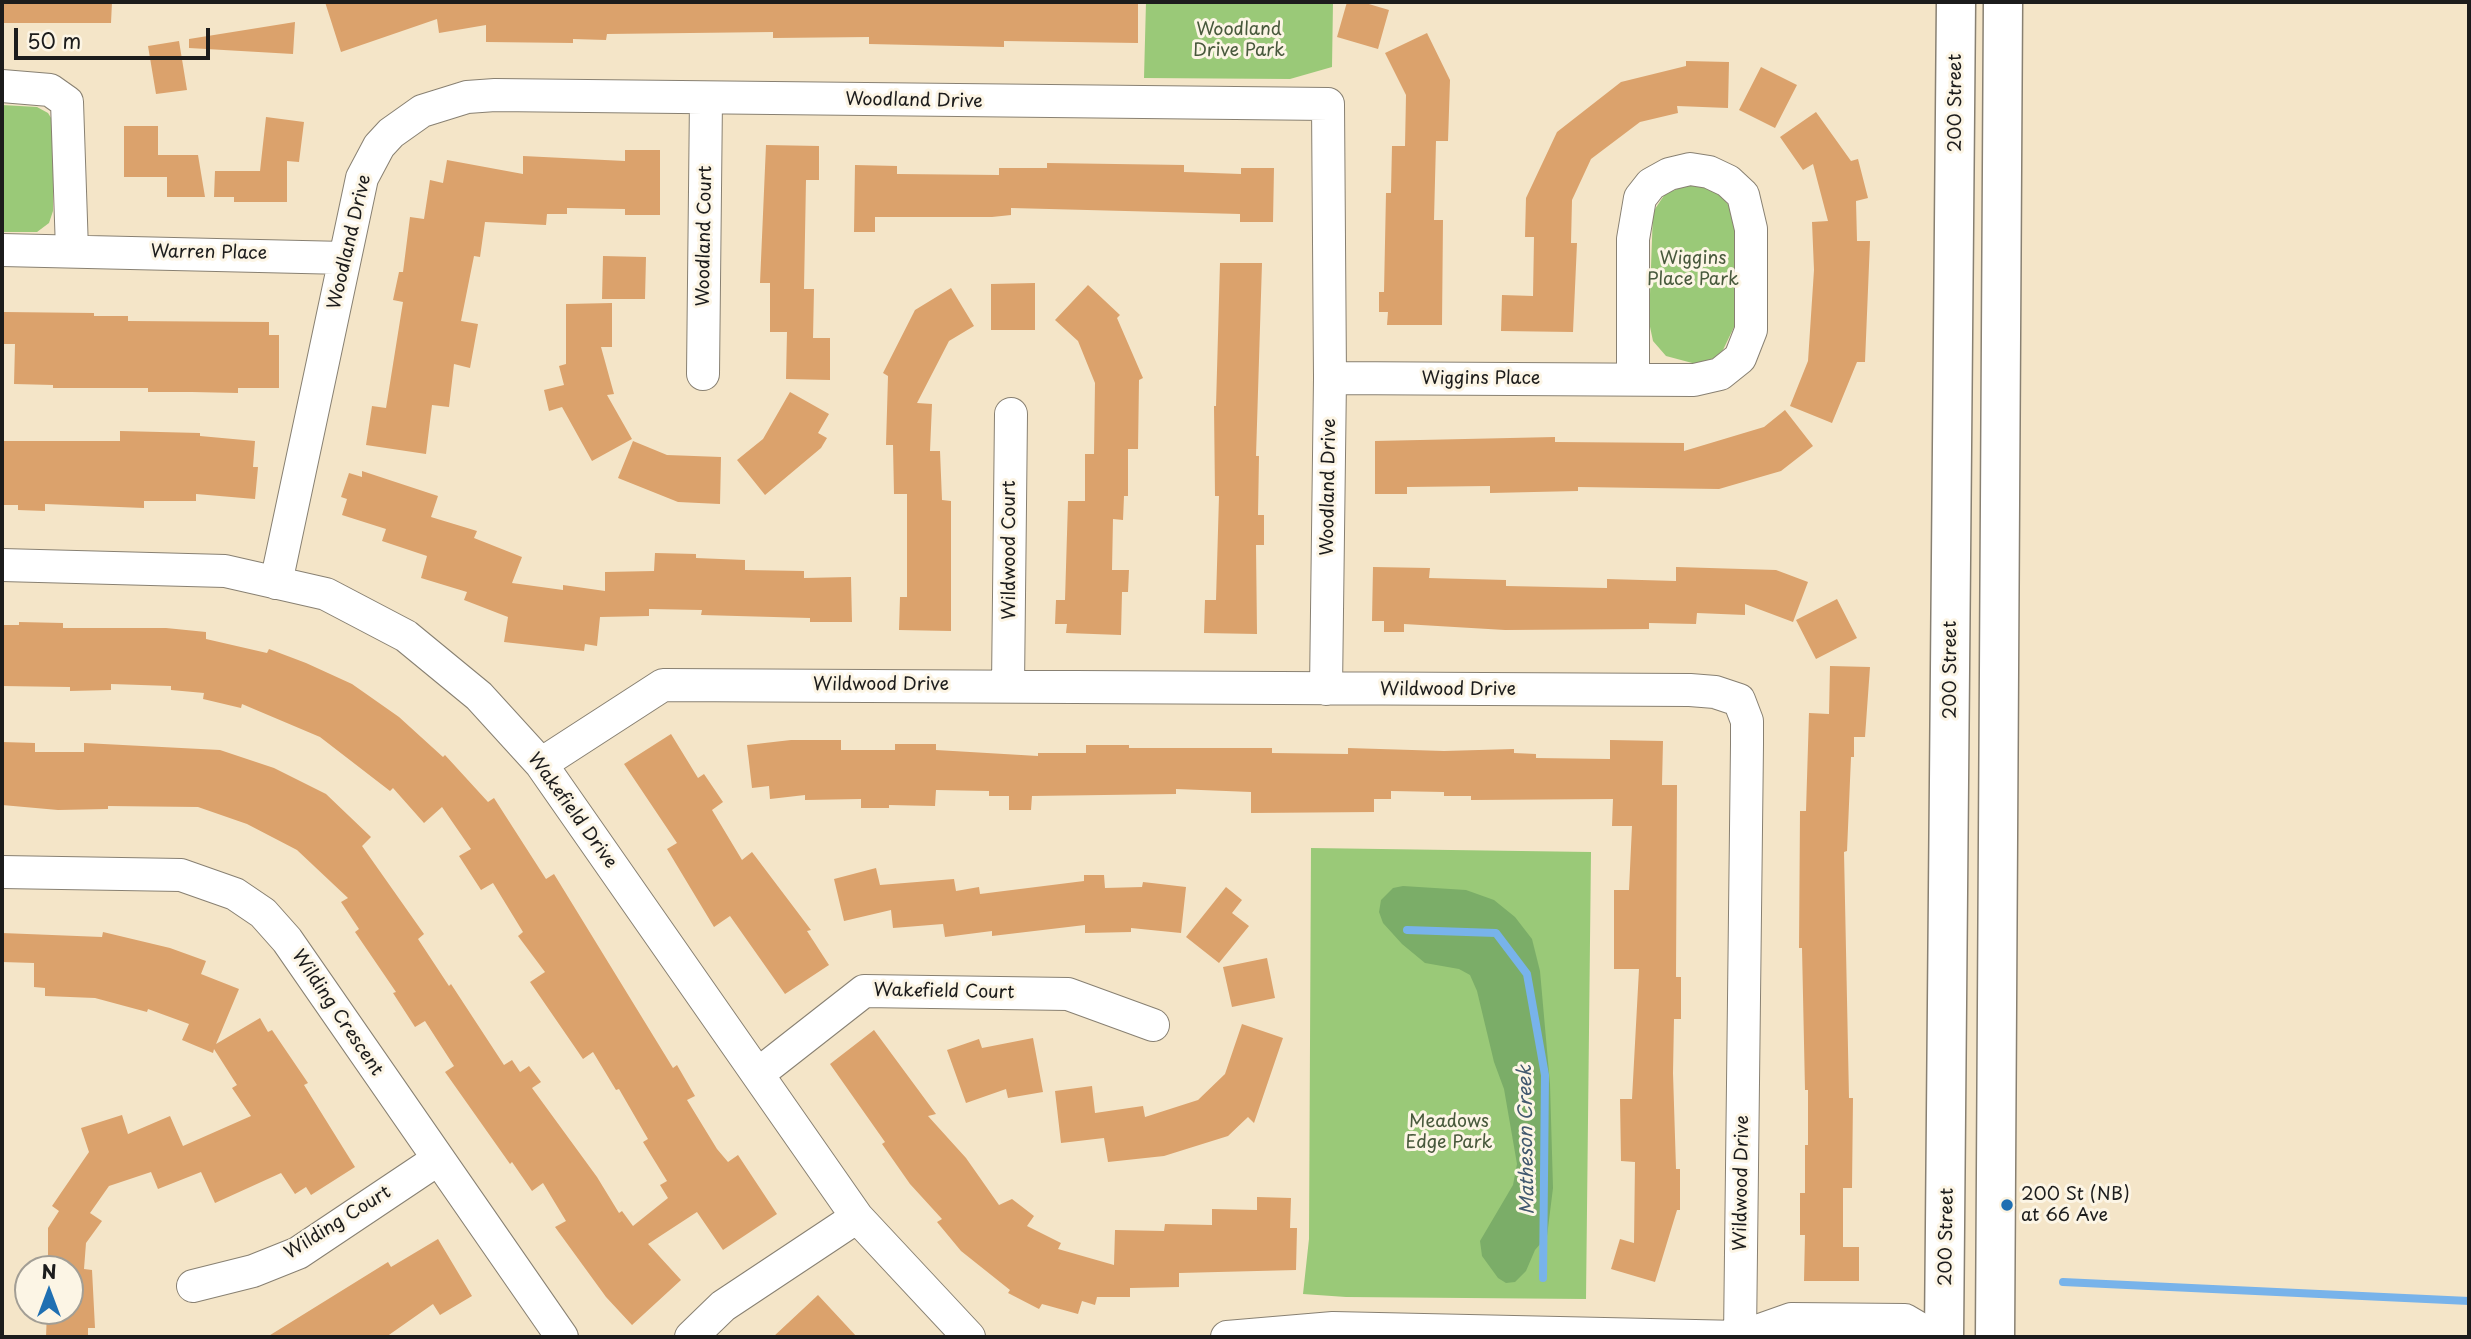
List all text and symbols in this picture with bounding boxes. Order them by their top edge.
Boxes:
scale bar [18,14,214,58]
park label: Woodland Drive Park [1193,19,1285,61]
text: 50 m [27,24,81,56]
street label: 200 Street [1945,54,1967,152]
street label: Woodland Drive [845,89,983,113]
street label: Woodland Court [693,165,717,307]
street label: Woodland Drive [324,173,376,311]
street label: Warren Place [151,241,267,265]
park label: Wiggins Place Park [1647,248,1739,290]
street label: Wiggins Place [1422,368,1540,390]
street label: Woodland Drive [1317,418,1341,556]
street label: Wildwood Court [999,480,1021,620]
street label: 200 Street [1940,621,1962,719]
street label: Wildwood Drive [813,674,949,696]
street label: Wildwood Drive [1380,679,1516,701]
street label: Wakefield Drive [523,749,621,873]
street label: Wilding Crescent [287,946,387,1080]
street label: Wakefield Court [873,980,1015,1004]
water label: Matheson Creek [1514,1065,1540,1215]
park label: Meadows Edge Park [1406,1111,1492,1154]
street label: Wildwood Drive [1730,1115,1754,1251]
street label: Wilding Court [281,1182,395,1264]
place label: 200 St (NB) at 66 Ave [2021,1184,2130,1226]
street label: 200 Street [1935,1188,1959,1286]
marker: 200 St (NB) at 66 Ave [1999,1197,2015,1213]
north arrow [14,1255,84,1325]
text: N [41,1257,57,1285]

